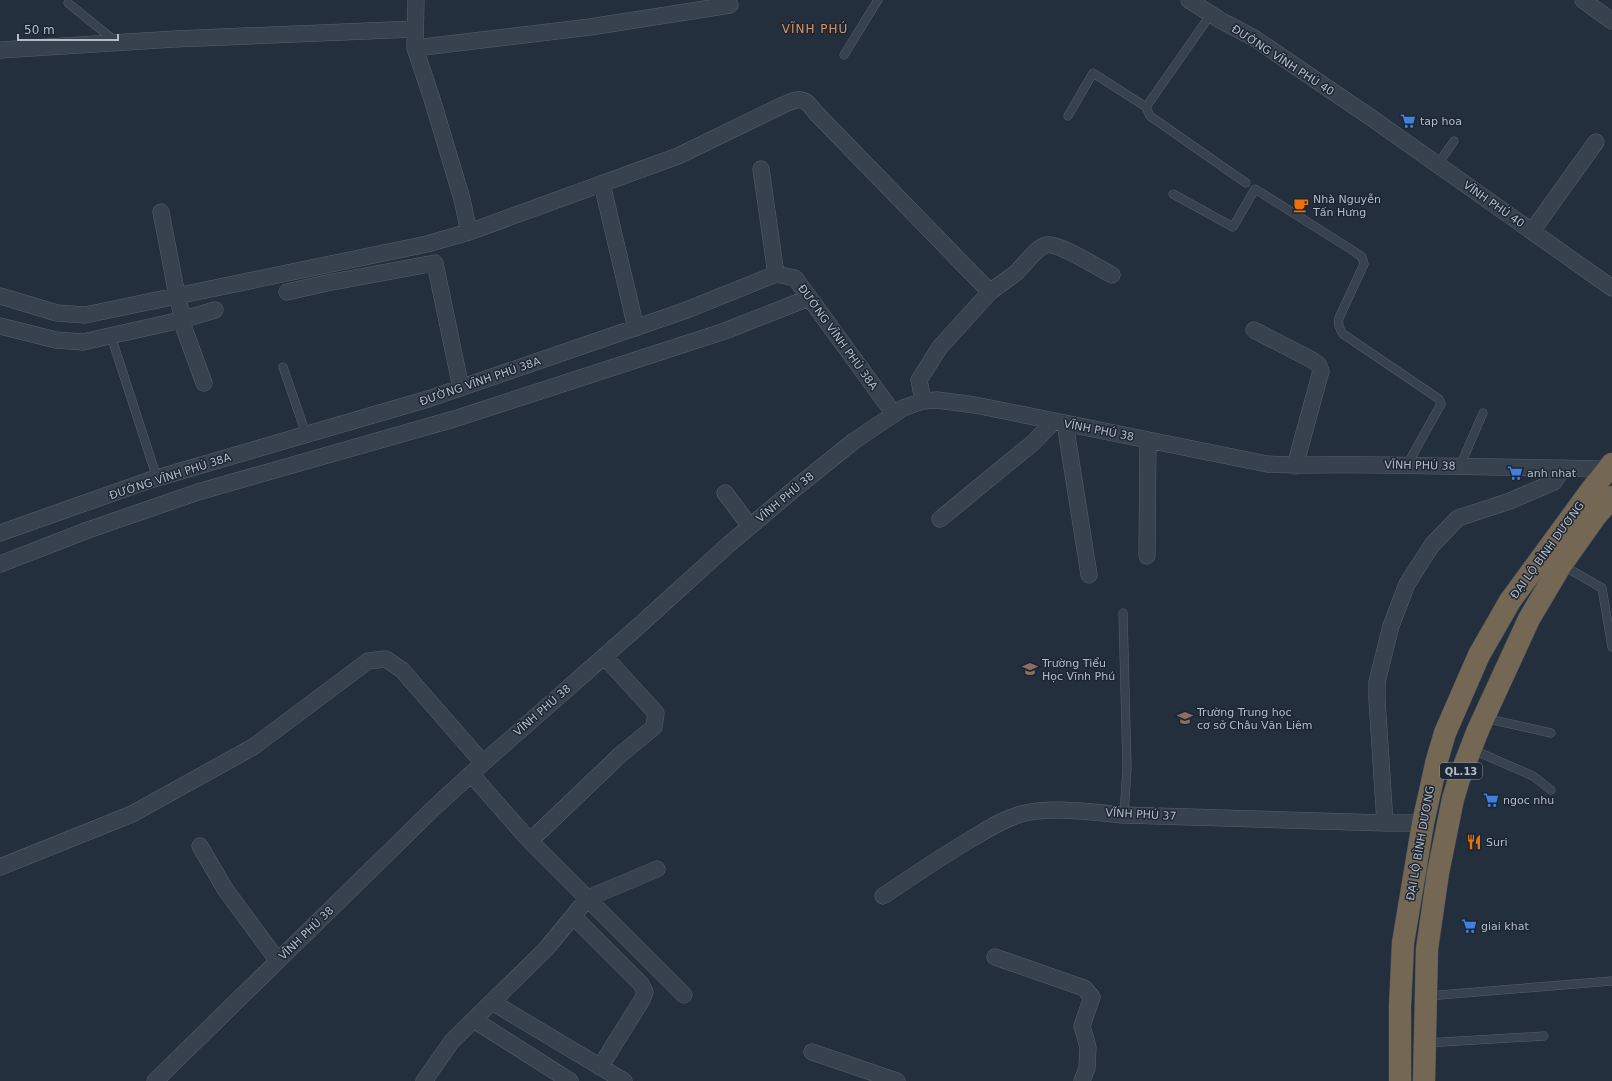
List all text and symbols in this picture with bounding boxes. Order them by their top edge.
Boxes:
scale bar [18,16,118,42]
district label: VĨNH PHÚ [782,21,848,36]
street label: ĐƯỜNG VĨNH PHÚ 40 [1229,22,1336,98]
text: 50 m [24,23,55,37]
supermarket icon: tap hoa [1399,112,1417,130]
place label: tap hoa [1420,115,1462,128]
street label: VĨNH PHÚ 40 [1461,179,1527,230]
place label: Nhà Nguyễn Tấn Hưng [1312,193,1381,219]
cafe icon: Nhà Nguyễn Tấn Hưng [1292,196,1310,214]
street label: ĐƯỜNG VĨNH PHÚ 38A [795,282,880,393]
street label: ĐƯỜNG VĨNH PHÚ 38A [418,355,543,408]
street label: VĨNH PHÚ 38 [1063,417,1135,444]
street label: ĐƯỜNG VĨNH PHÚ 38A [108,451,233,502]
street label: VĨNH PHÚ 38 [1384,458,1456,473]
supermarket icon: anh nhat [1506,464,1524,482]
place label: anh nhat [1527,467,1577,480]
street label: VĨNH PHÚ 38 [754,470,817,525]
street label: ĐẠI LỘ BÌNH DƯƠNG [1508,499,1587,601]
place label: Trường Tiểu Học Vĩnh Phú [1041,657,1115,683]
school or university icon: Trường Tiểu Học Vĩnh Phú [1021,660,1039,678]
street label: VĨNH PHÚ 38 [511,682,573,739]
place label: Trường Trung học cơ sở Châu Văn Liêm [1196,706,1313,732]
school or university icon: Trường Trung học cơ sở Châu Văn Liêm [1176,709,1194,727]
road number: QL.13 [1440,763,1482,779]
street label: ĐẠI LỘ BÌNH DƯƠNG [1404,785,1437,902]
supermarket icon: ngoc nhu [1482,791,1500,809]
place label: ngoc nhu [1503,794,1554,807]
street label: VĨNH PHÚ 37 [1105,806,1177,823]
restaurant icon: Suri [1465,833,1483,851]
place label: Suri [1486,836,1508,849]
street label: VĨNH PHÚ 38 [276,904,336,963]
supermarket icon: giai khat [1460,917,1478,935]
place label: giai khat [1481,920,1529,933]

